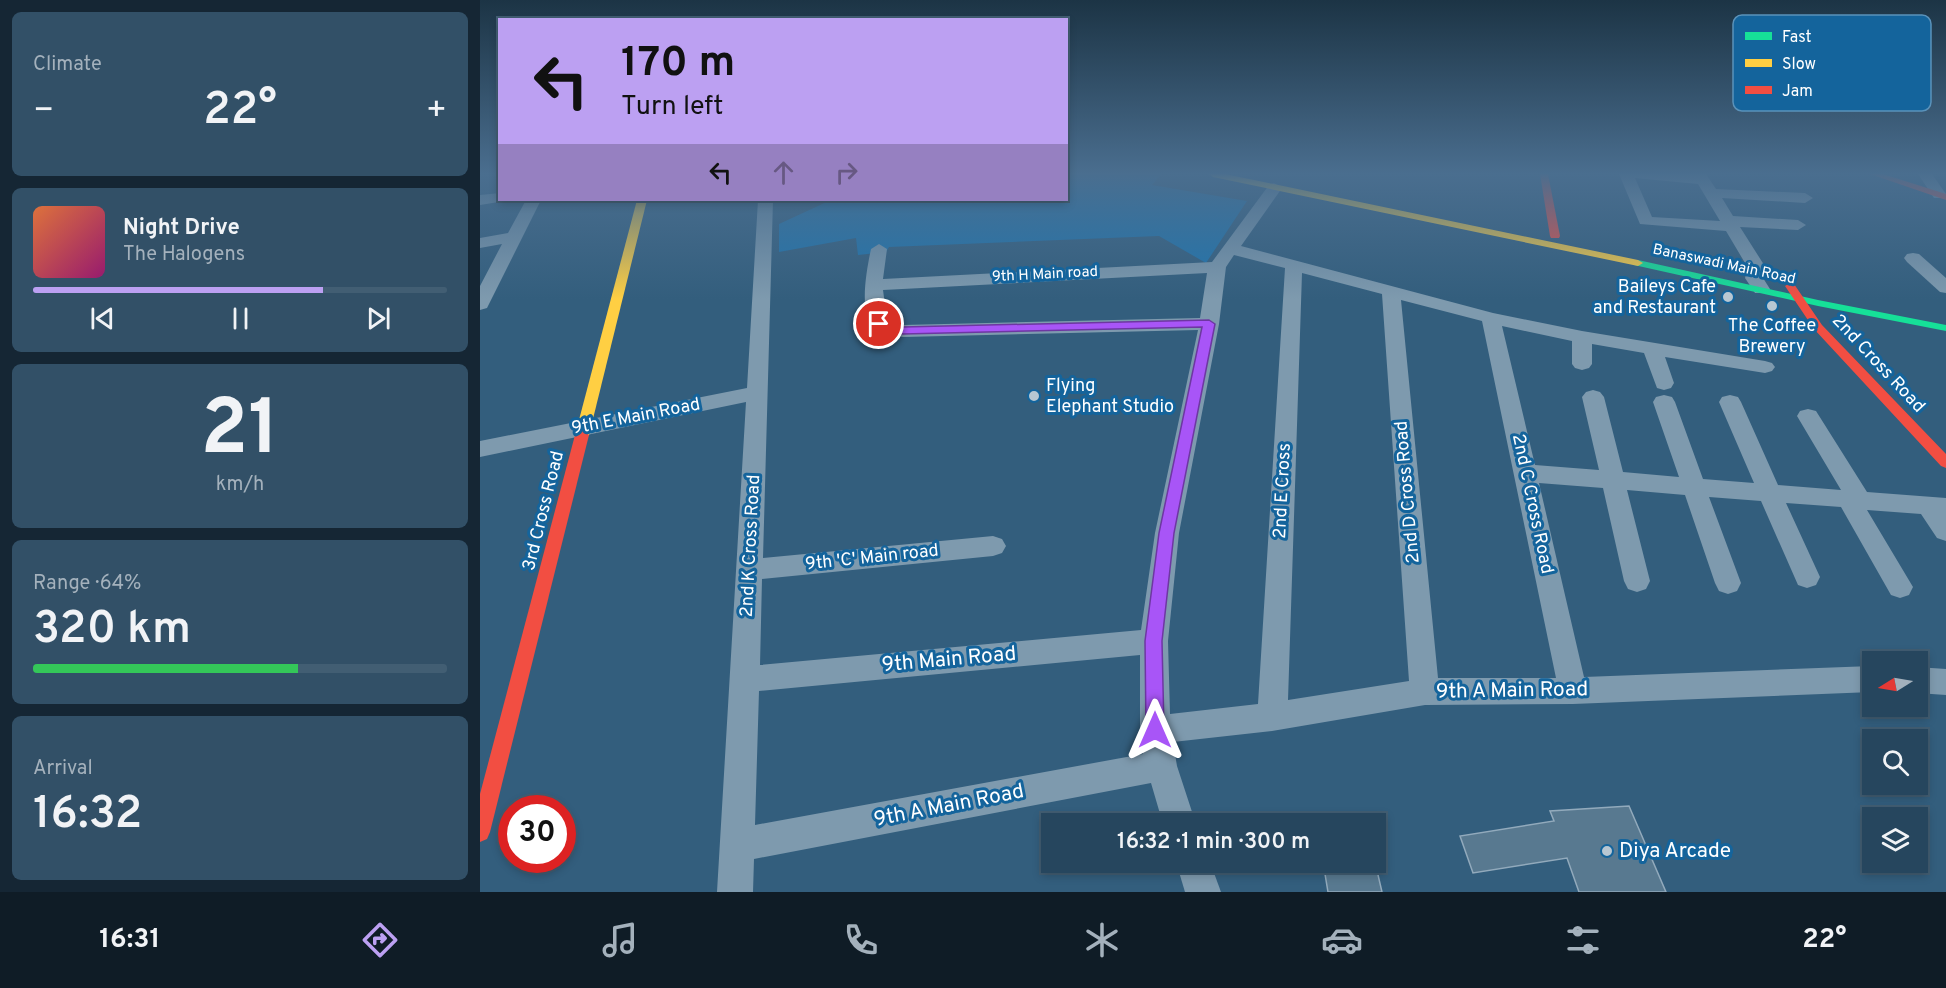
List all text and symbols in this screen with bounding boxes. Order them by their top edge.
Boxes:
legend [1733,15,1931,111]
text: Fast [1782,28,1812,48]
text: 170 m [621,38,735,91]
icon: left [522,42,600,120]
text: Climate [33,52,102,78]
text: Slow [1782,55,1816,75]
text: Jam [1782,82,1813,102]
text: 22° [203,83,277,140]
text: Turn left [621,90,723,124]
text: − [33,91,54,133]
text: + [426,91,447,133]
icon: left [704,156,737,189]
icon: ahead [767,156,800,189]
icon: right [830,156,863,189]
text: Night Drive [123,215,240,242]
street label: Banaswadi Main Road [1651,241,1797,289]
text: The Halogens [123,242,245,268]
street label: 9th H Main road [991,263,1099,287]
place label: Baileys Cafe and Restaurant [1593,276,1716,320]
marker: Baileys Cafe and Restaurant [1721,290,1735,304]
pin [853,298,904,349]
marker: The Coffee Brewery [1765,299,1779,313]
icon: previous [86,302,119,335]
icon: pause [224,302,257,335]
icon: next [362,302,395,335]
icon: arrive [862,307,895,340]
street label: 2nd Cross Road [1826,310,1930,418]
place label: The Coffee Brewery [1728,315,1816,359]
place label: Flying Elephant Studio [1046,375,1174,419]
text: 21 [201,383,279,482]
marker: Flying Elephant Studio [1027,389,1041,403]
street label: 9th E Main Road [570,393,702,441]
street label: 2nd D Cross Road [1390,420,1426,564]
street label: 2nd C Cross Road [1506,432,1558,576]
street label: 2nd E Cross [1269,443,1297,539]
street label: 3rd Cross Road [518,449,570,573]
text: km/h [216,472,264,498]
street label: 2nd K Cross Road [736,474,766,618]
street label: 9th 'C' Main road [804,540,940,576]
text: Range · 64% [33,571,142,597]
text: 320 km [33,602,191,659]
street label: 9th Main Road [881,641,1017,679]
north arrow [1862,651,1928,717]
map controls [1862,651,1928,873]
street label: 9th A Main Road [1436,676,1588,706]
position arrow [1123,698,1187,762]
button: search [1862,729,1928,795]
text: Arrival [33,756,93,782]
street label: 9th A Main Road [872,778,1026,834]
text: 16:32 [33,787,142,844]
speed limit sign: 30 [498,795,576,873]
button: layers [1862,807,1928,873]
text: 16:32 · 1 min · 300 m [1117,829,1310,856]
place label: Diya Arcade [1619,838,1731,865]
marker: Diya Arcade [1600,844,1614,858]
icon: directions [359,919,401,961]
icon: music [599,919,641,961]
icon: phone [840,919,882,961]
icon: climate [1081,919,1123,961]
icon: car [1321,919,1363,961]
icon: filters [1562,919,1604,961]
text: 16:31 [99,923,160,957]
text: 22° [1802,923,1847,957]

